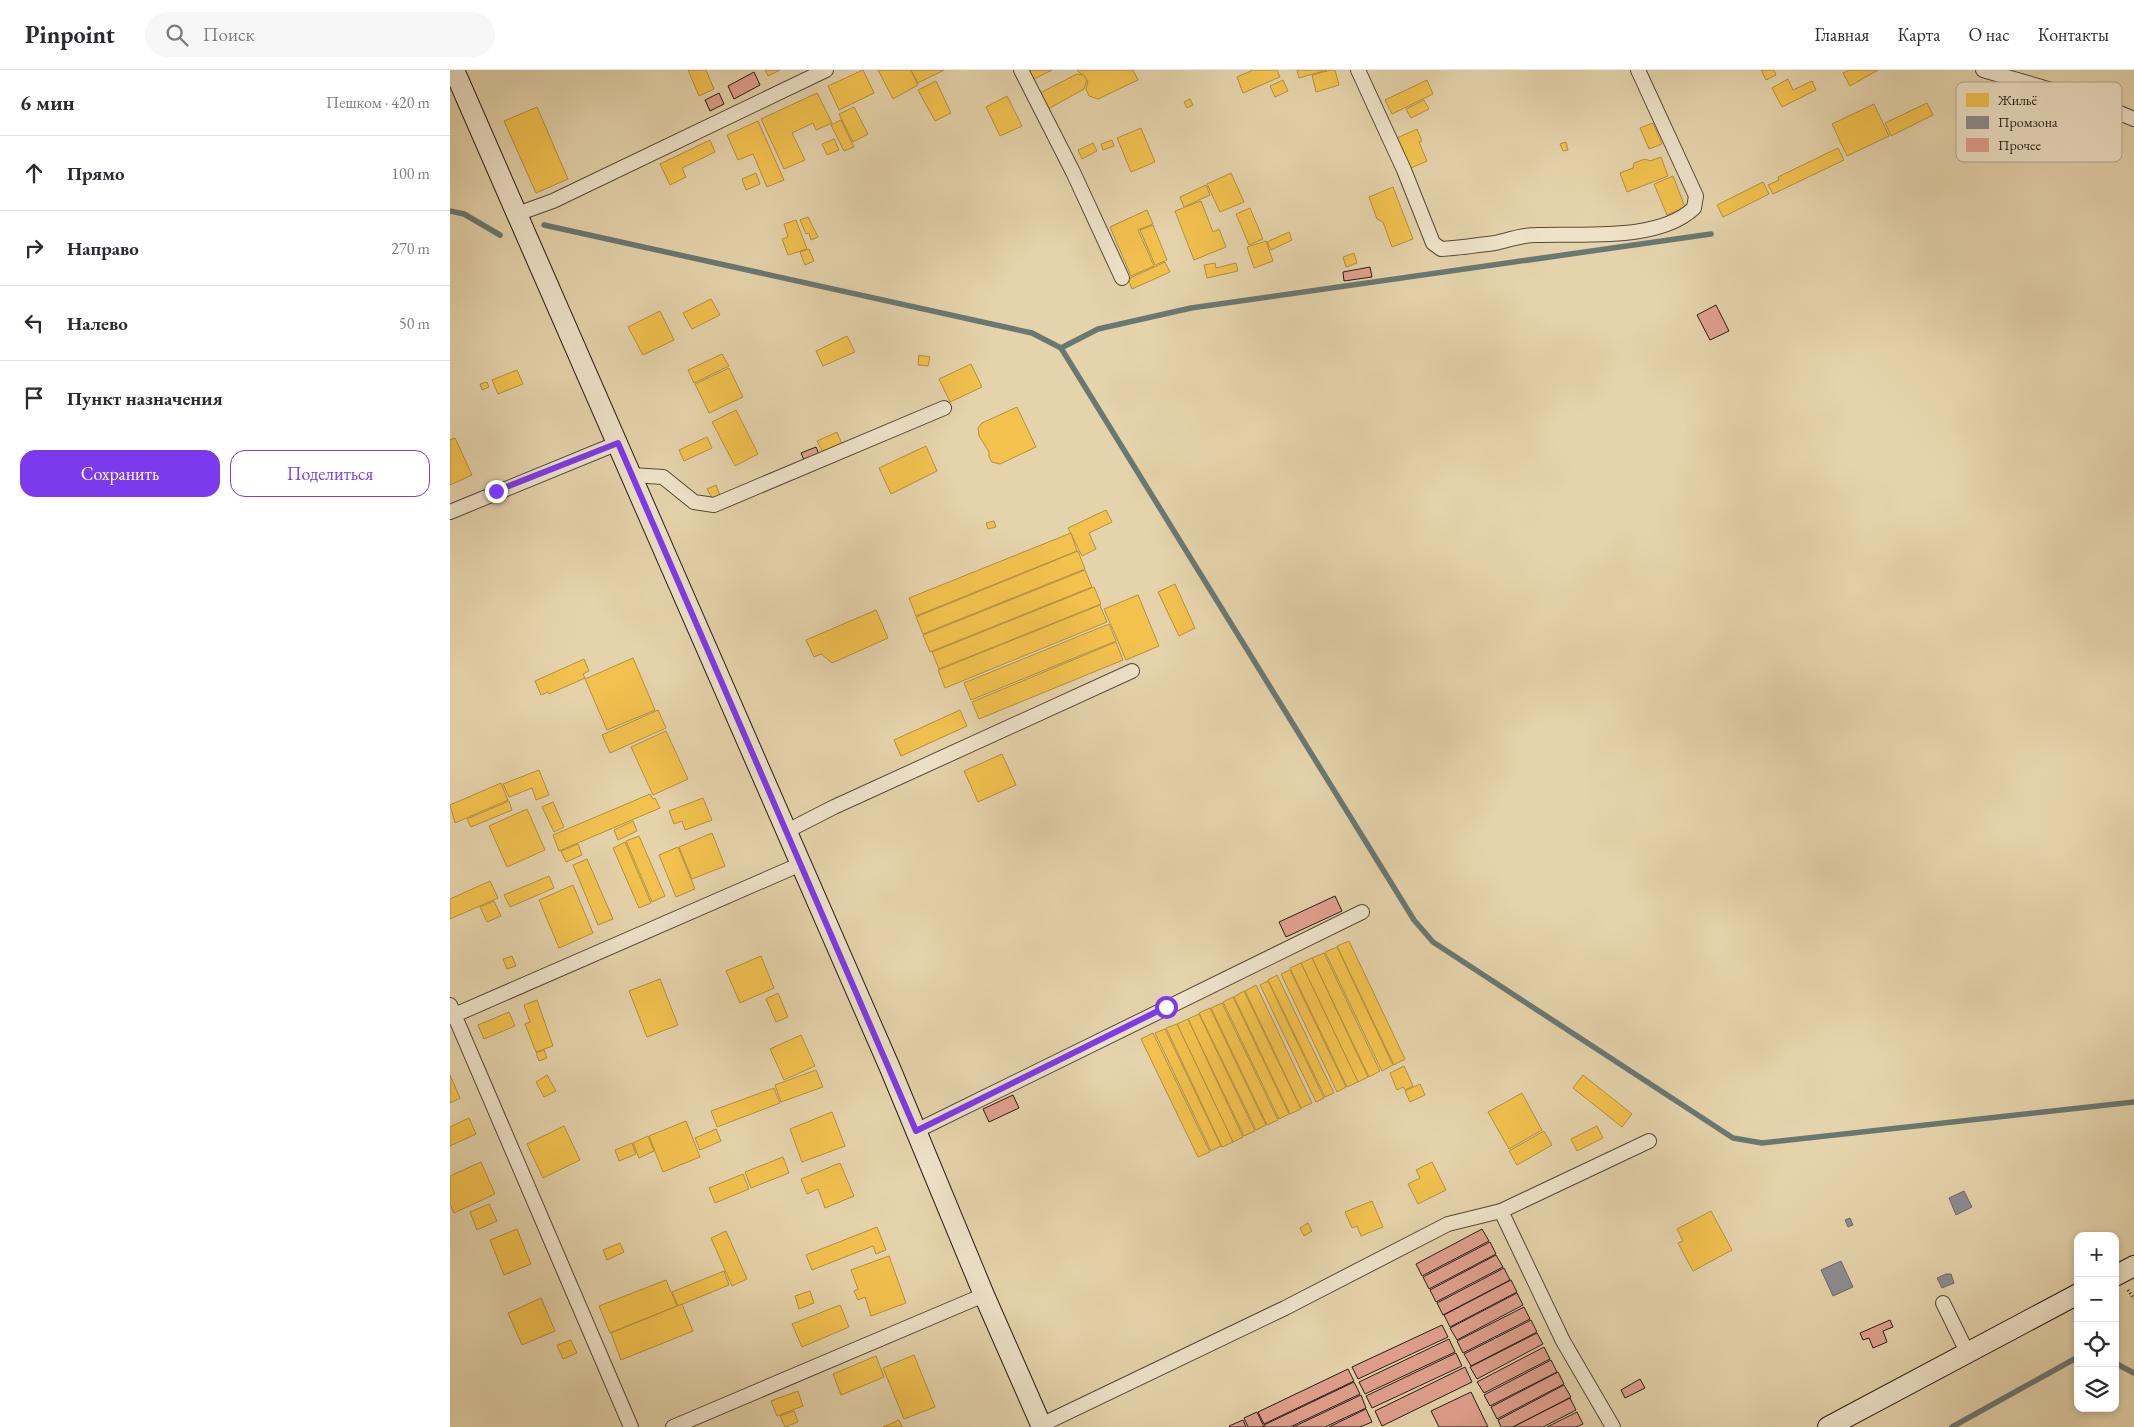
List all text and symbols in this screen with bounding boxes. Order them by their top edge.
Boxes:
search box [145,12,495,57]
text: Pinpoint [25,19,115,50]
icon: search [163,21,191,49]
text: Поиск [203,22,255,47]
text: Главная [1815,23,1869,46]
text: Карта [1897,23,1940,46]
text: О нас [1968,23,2010,46]
text: Контакты [2038,23,2109,46]
legend [1956,82,2122,162]
text: 6 мин [20,89,75,116]
text: Жильё [1997,91,2038,109]
text: Пешком · 420 m [326,92,430,113]
text: Промзона [1998,113,2058,131]
text: Прочее [1998,136,2041,154]
icon: ahead [20,159,48,187]
text: Прямо [67,161,125,186]
text: 100 m [391,163,430,184]
icon: right [20,234,48,262]
text: Направо [67,236,139,261]
text: 270 m [391,238,430,259]
icon: left [20,309,48,337]
text: Налево [67,311,128,336]
text: 50 m [399,313,430,334]
icon: arrive [20,384,48,412]
text: Пункт назначения [67,386,223,411]
button: Сохранить [20,450,220,497]
button: Поделиться [230,450,430,497]
route end [485,480,508,503]
route start [1155,996,1178,1019]
map controls [2074,1232,2119,1412]
button: + [2074,1232,2119,1277]
button: − [2074,1277,2119,1322]
button: locate [2074,1322,2119,1367]
button: layers [2074,1367,2119,1412]

